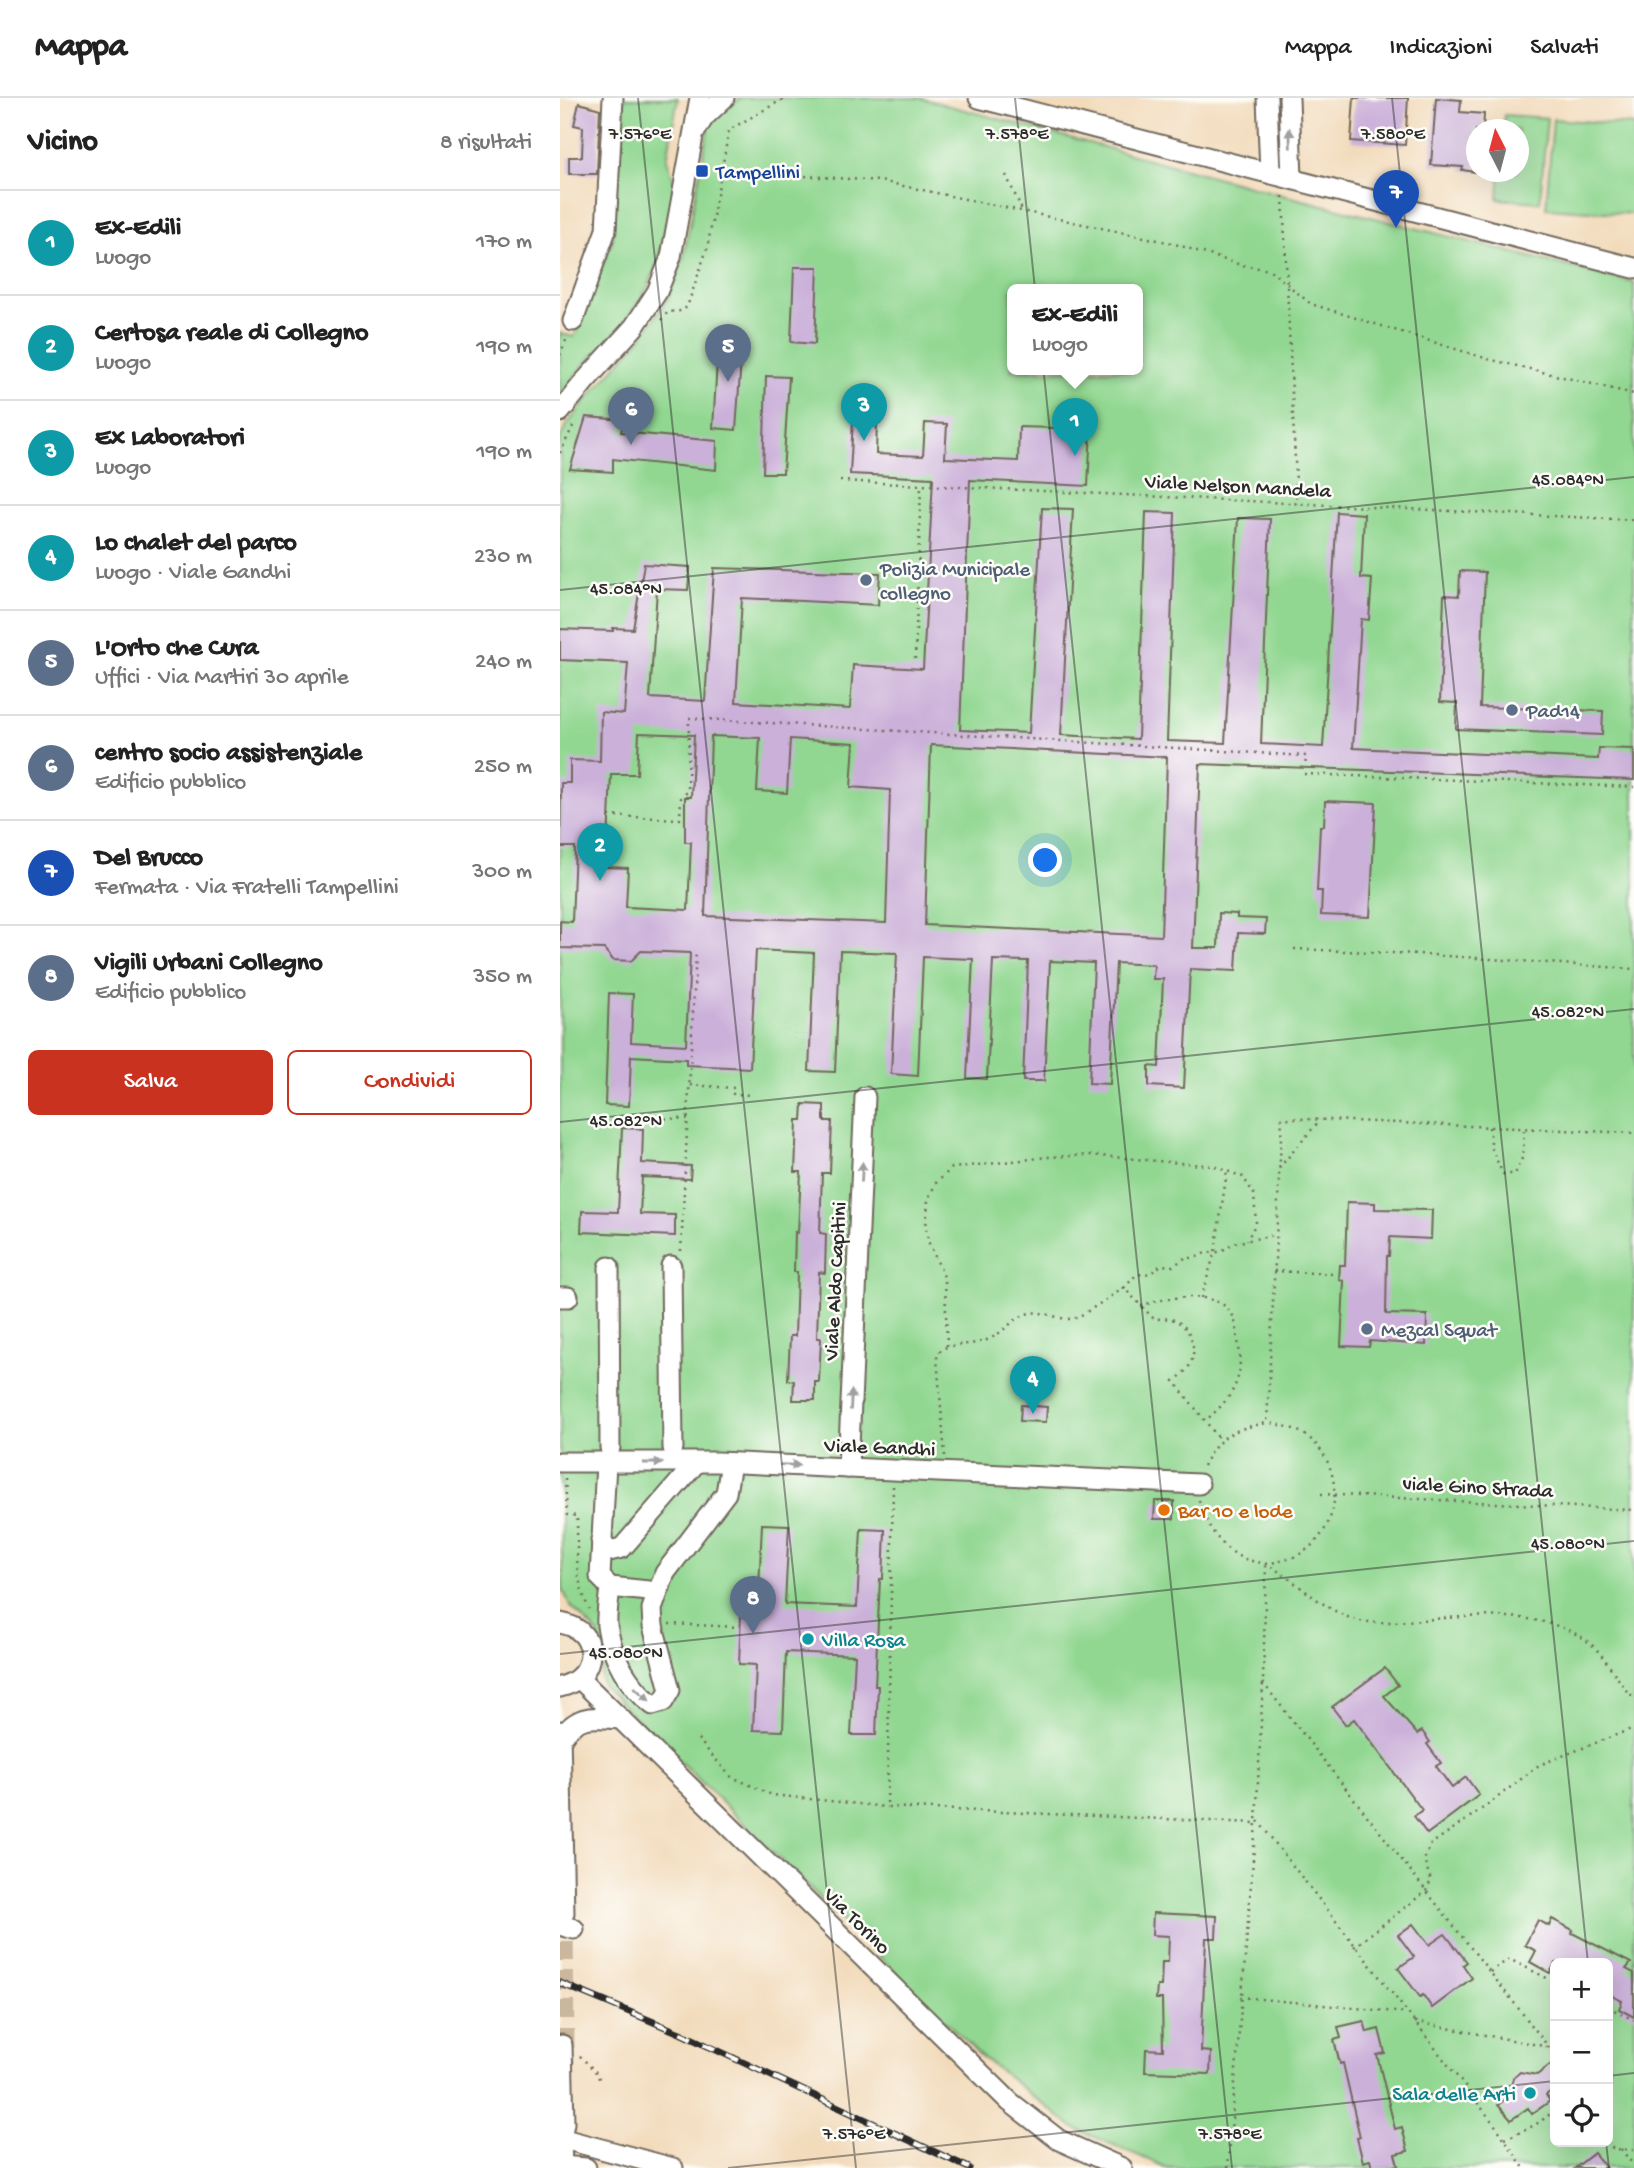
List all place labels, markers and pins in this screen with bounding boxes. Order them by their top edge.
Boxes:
place label: Tampellini [715,162,800,187]
marker: Tampellini [694,163,710,179]
pin: 7 [1373,170,1419,228]
pin: 5 [705,324,751,382]
pin: 3 [841,383,887,441]
pin: 6 [608,387,654,445]
pin: 1 [1052,398,1098,456]
place label: Polizia Municipale collegno [879,559,1031,608]
marker: Polizia Municipale collegno [858,572,874,588]
place label: Pad14 [1525,701,1580,726]
marker: Pad14 [1504,702,1520,718]
pin: 2 [577,823,623,881]
place label: Mezcal Squat [1381,1320,1499,1345]
marker: Mezcal Squat [1359,1321,1375,1337]
pin: 4 [1010,1356,1056,1414]
place label: Bar 10 e lode [1177,1501,1294,1526]
marker: Bar 10 e lode [1156,1502,1172,1518]
pin: 8 [730,1576,776,1634]
place label: Villa Rosa [821,1630,907,1655]
marker: Villa Rosa [800,1631,816,1647]
place label: Sala delle Arti [1392,2084,1516,2109]
marker: Sala delle Arti [1522,2085,1538,2101]

